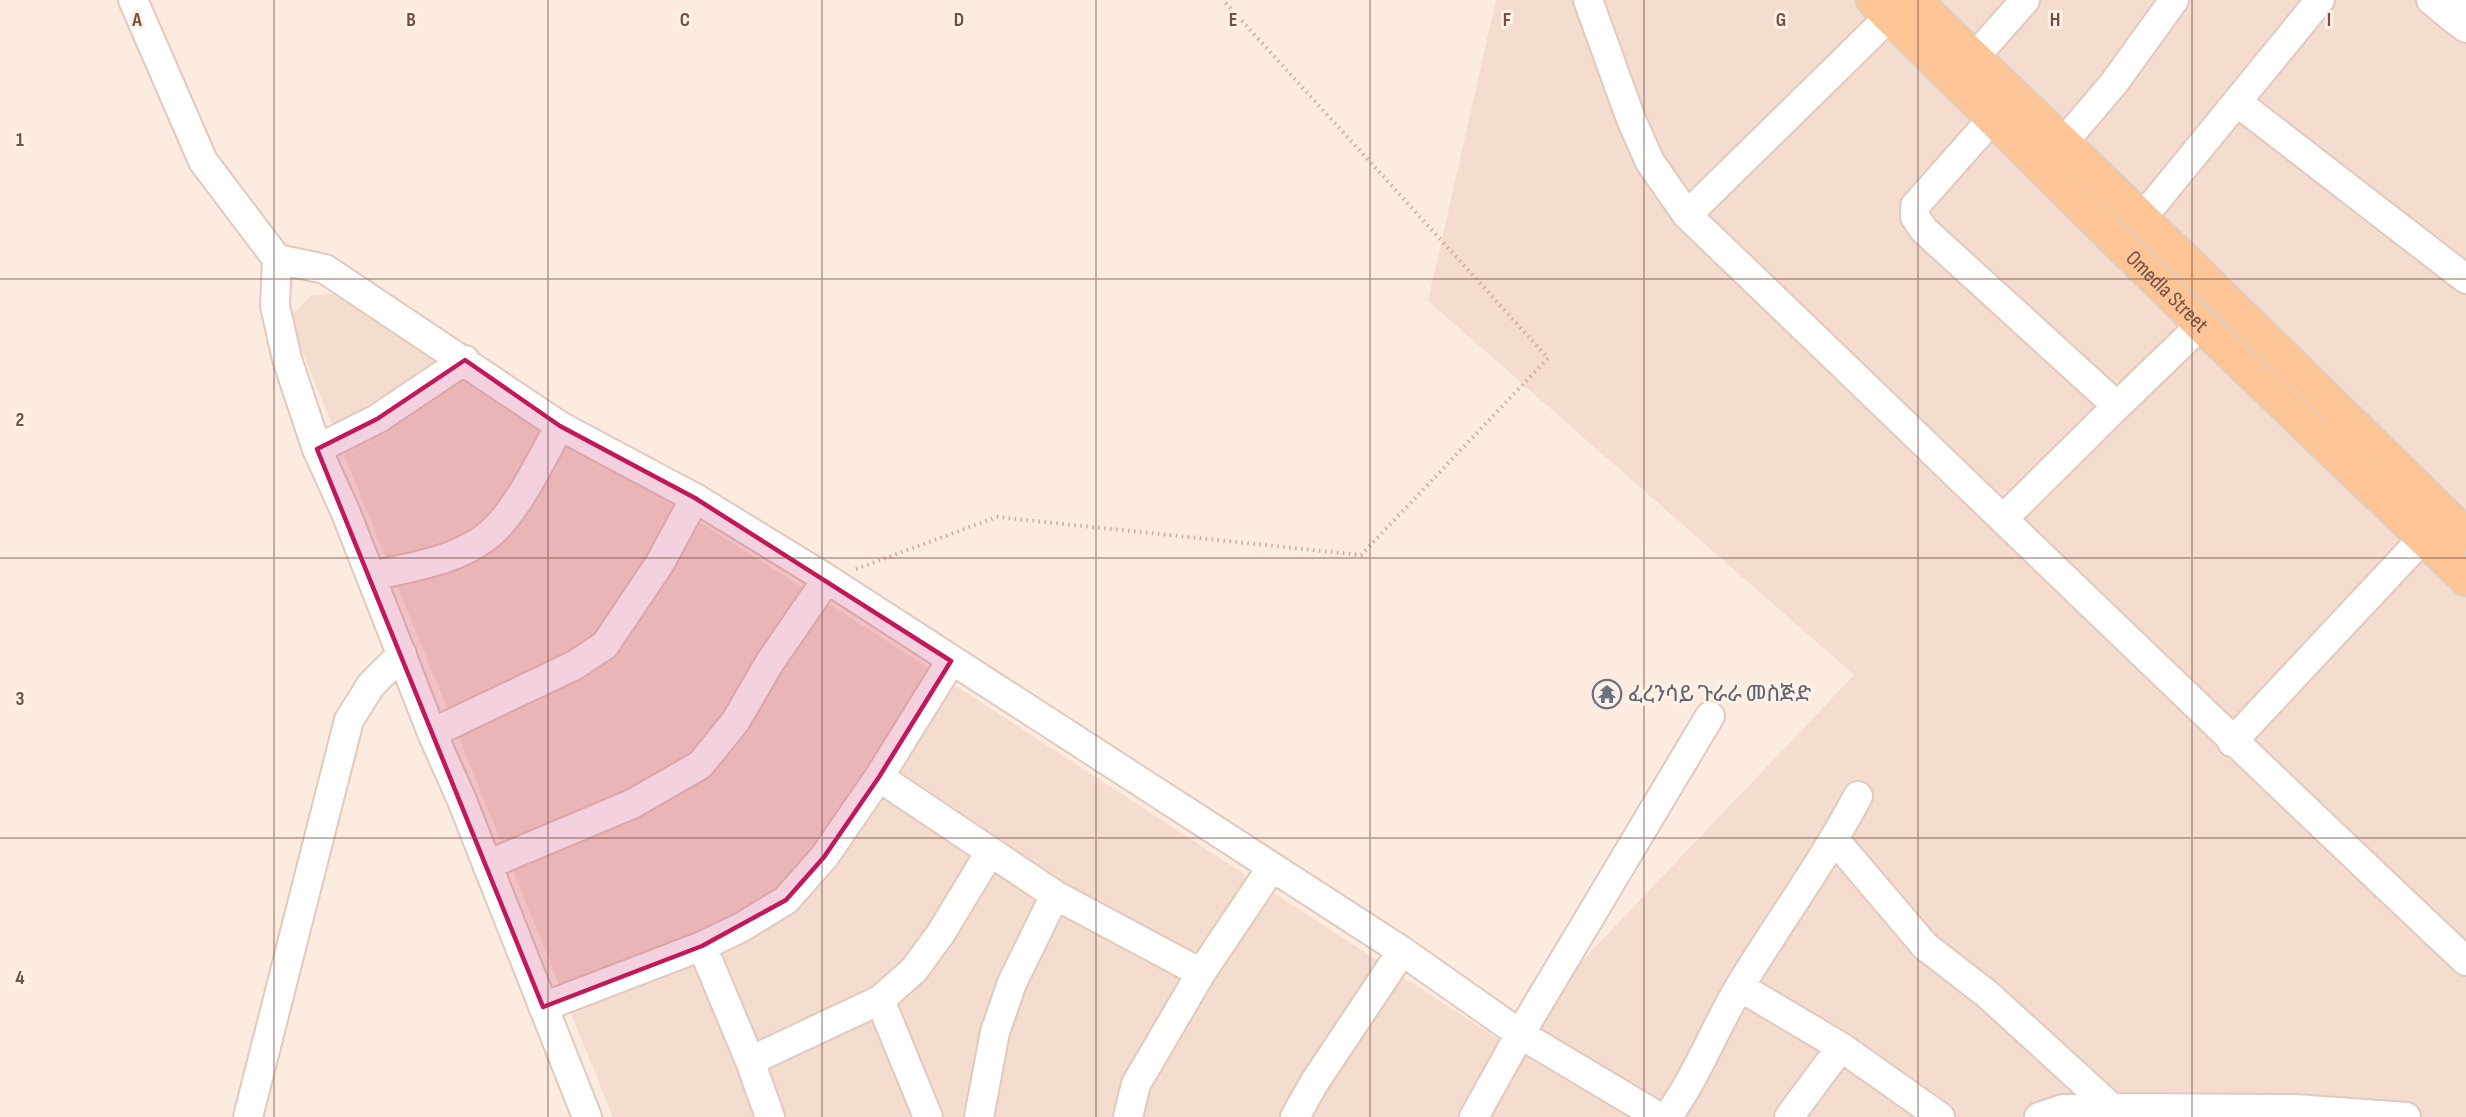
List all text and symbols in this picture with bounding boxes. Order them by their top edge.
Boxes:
text: A [131,8,142,32]
text: B [406,8,416,32]
text: C [680,8,690,32]
text: D [954,8,964,32]
text: E [1229,8,1237,32]
text: F [1503,8,1511,32]
text: G [1776,8,1786,32]
text: H [2050,8,2060,32]
text: I [2327,8,2331,32]
text: 1 [16,128,24,152]
street label: Omedla Street [2120,245,2214,338]
text: 2 [16,408,24,432]
temple icon: ፈረንሳይ ጉራራ መስጅድ [1591,678,1623,710]
place label: ፈረንሳይ ጉራራ መስጅድ [1628,681,1811,708]
text: 3 [16,687,25,711]
text: 4 [15,966,25,990]

